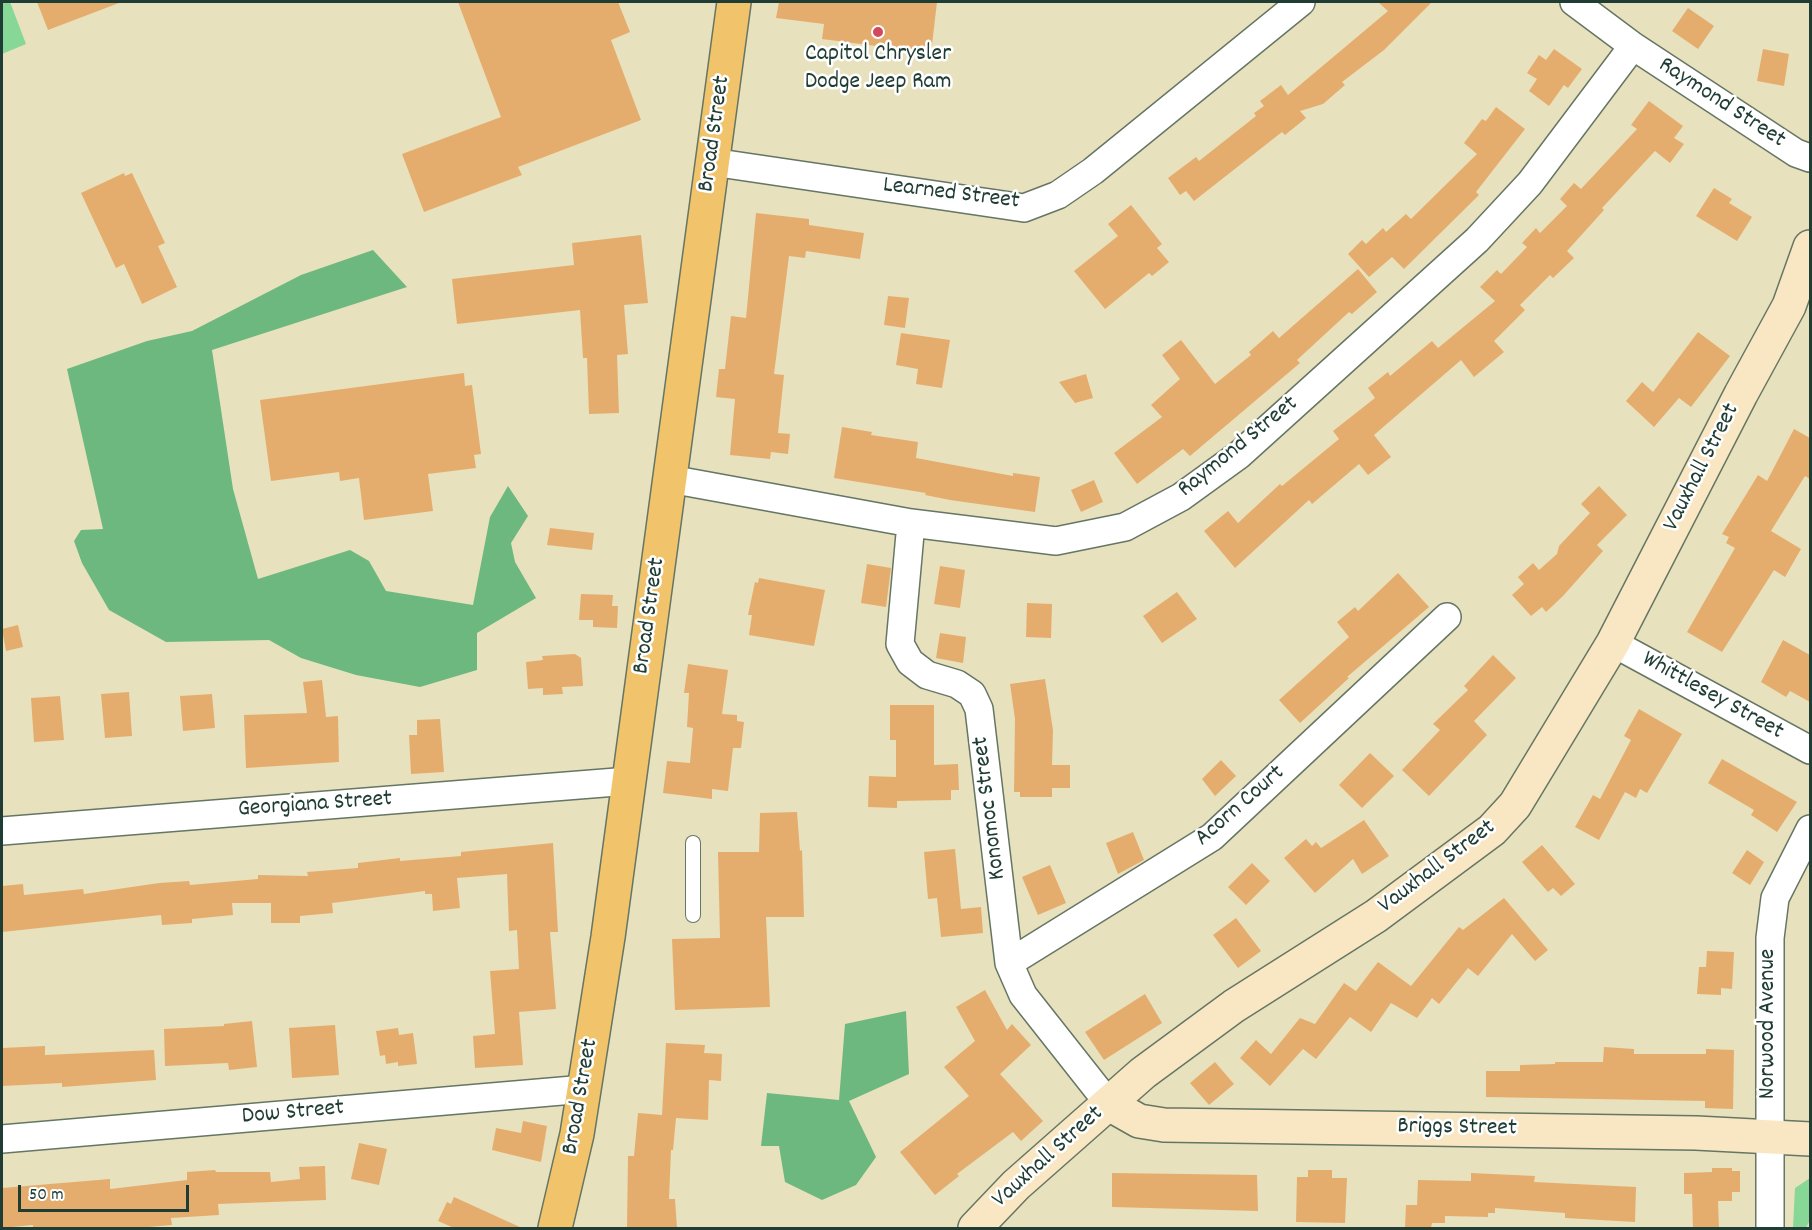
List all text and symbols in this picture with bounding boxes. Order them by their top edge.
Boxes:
marker: Capitol Chrysler Dodge Jeep Ram [871,25,885,39]
place label: Capitol Chrysler Dodge Jeep Ram [805,42,951,98]
street label: Raymond Street [1652,52,1790,156]
street label: Broad Street [694,74,738,194]
street label: Learned Street [881,172,1021,218]
street label: Raymond Street [1173,391,1305,505]
street label: Vauxhall Street [1658,399,1748,537]
street label: Broad Street [629,556,673,676]
street label: Whittlesey Street [1636,646,1788,748]
street label: Konomoc Street [968,735,1014,881]
street label: Acorn Court [1190,760,1292,854]
street label: Georgiana Street [237,786,393,826]
street label: Vauxhall Street [1374,815,1502,921]
street label: Norwood Avenue [1756,949,1784,1099]
street label: Broad Street [558,1037,606,1157]
street label: Dow Street [241,1095,345,1133]
street label: Vauxhall Street [988,1101,1110,1215]
street label: Briggs Street [1397,1114,1517,1144]
scale bar [21,1173,192,1211]
text: 50 m [29,1183,64,1208]

